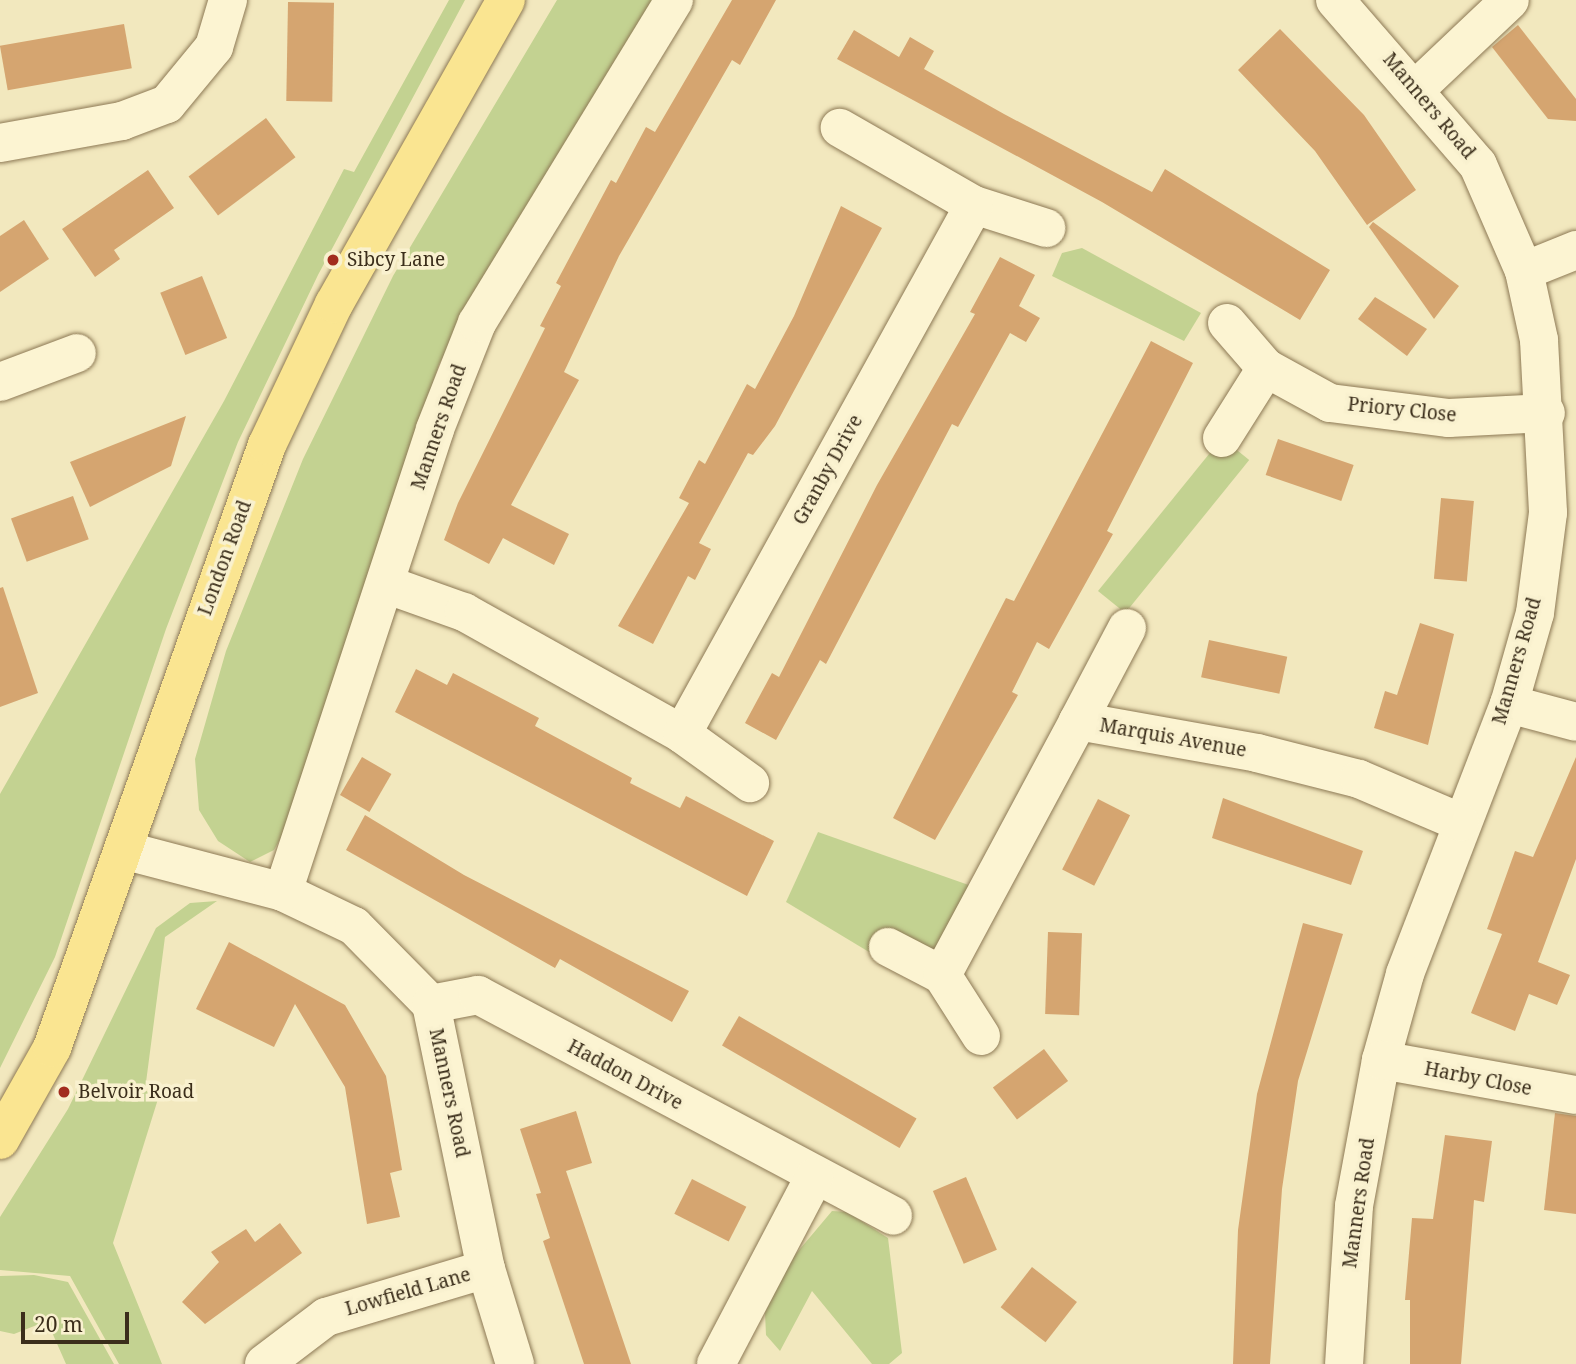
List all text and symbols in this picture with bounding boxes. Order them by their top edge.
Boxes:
street label: Manners Road [1378,48,1480,164]
place label: Sibcy Lane [347,249,445,271]
marker: Sibcy Lane [325,252,341,268]
street label: Manners Road [407,361,471,493]
street label: Priory Close [1346,393,1458,427]
street label: Granby Drive [788,411,868,529]
street label: London Road [194,497,256,619]
street label: Manners Road [1488,595,1546,727]
street label: Marquis Avenue [1098,714,1248,762]
street label: Manners Road [424,1026,474,1160]
street label: Haddon Drive [563,1035,687,1115]
street label: Harby Close [1422,1057,1534,1101]
place label: Belvoir Road [78,1081,194,1103]
marker: Belvoir Road [56,1084,72,1100]
street label: Manners Road [1339,1136,1379,1270]
street label: Lowfield Lane [343,1263,473,1321]
scale bar [24,1298,133,1342]
text: 20 m [34,1310,83,1338]

